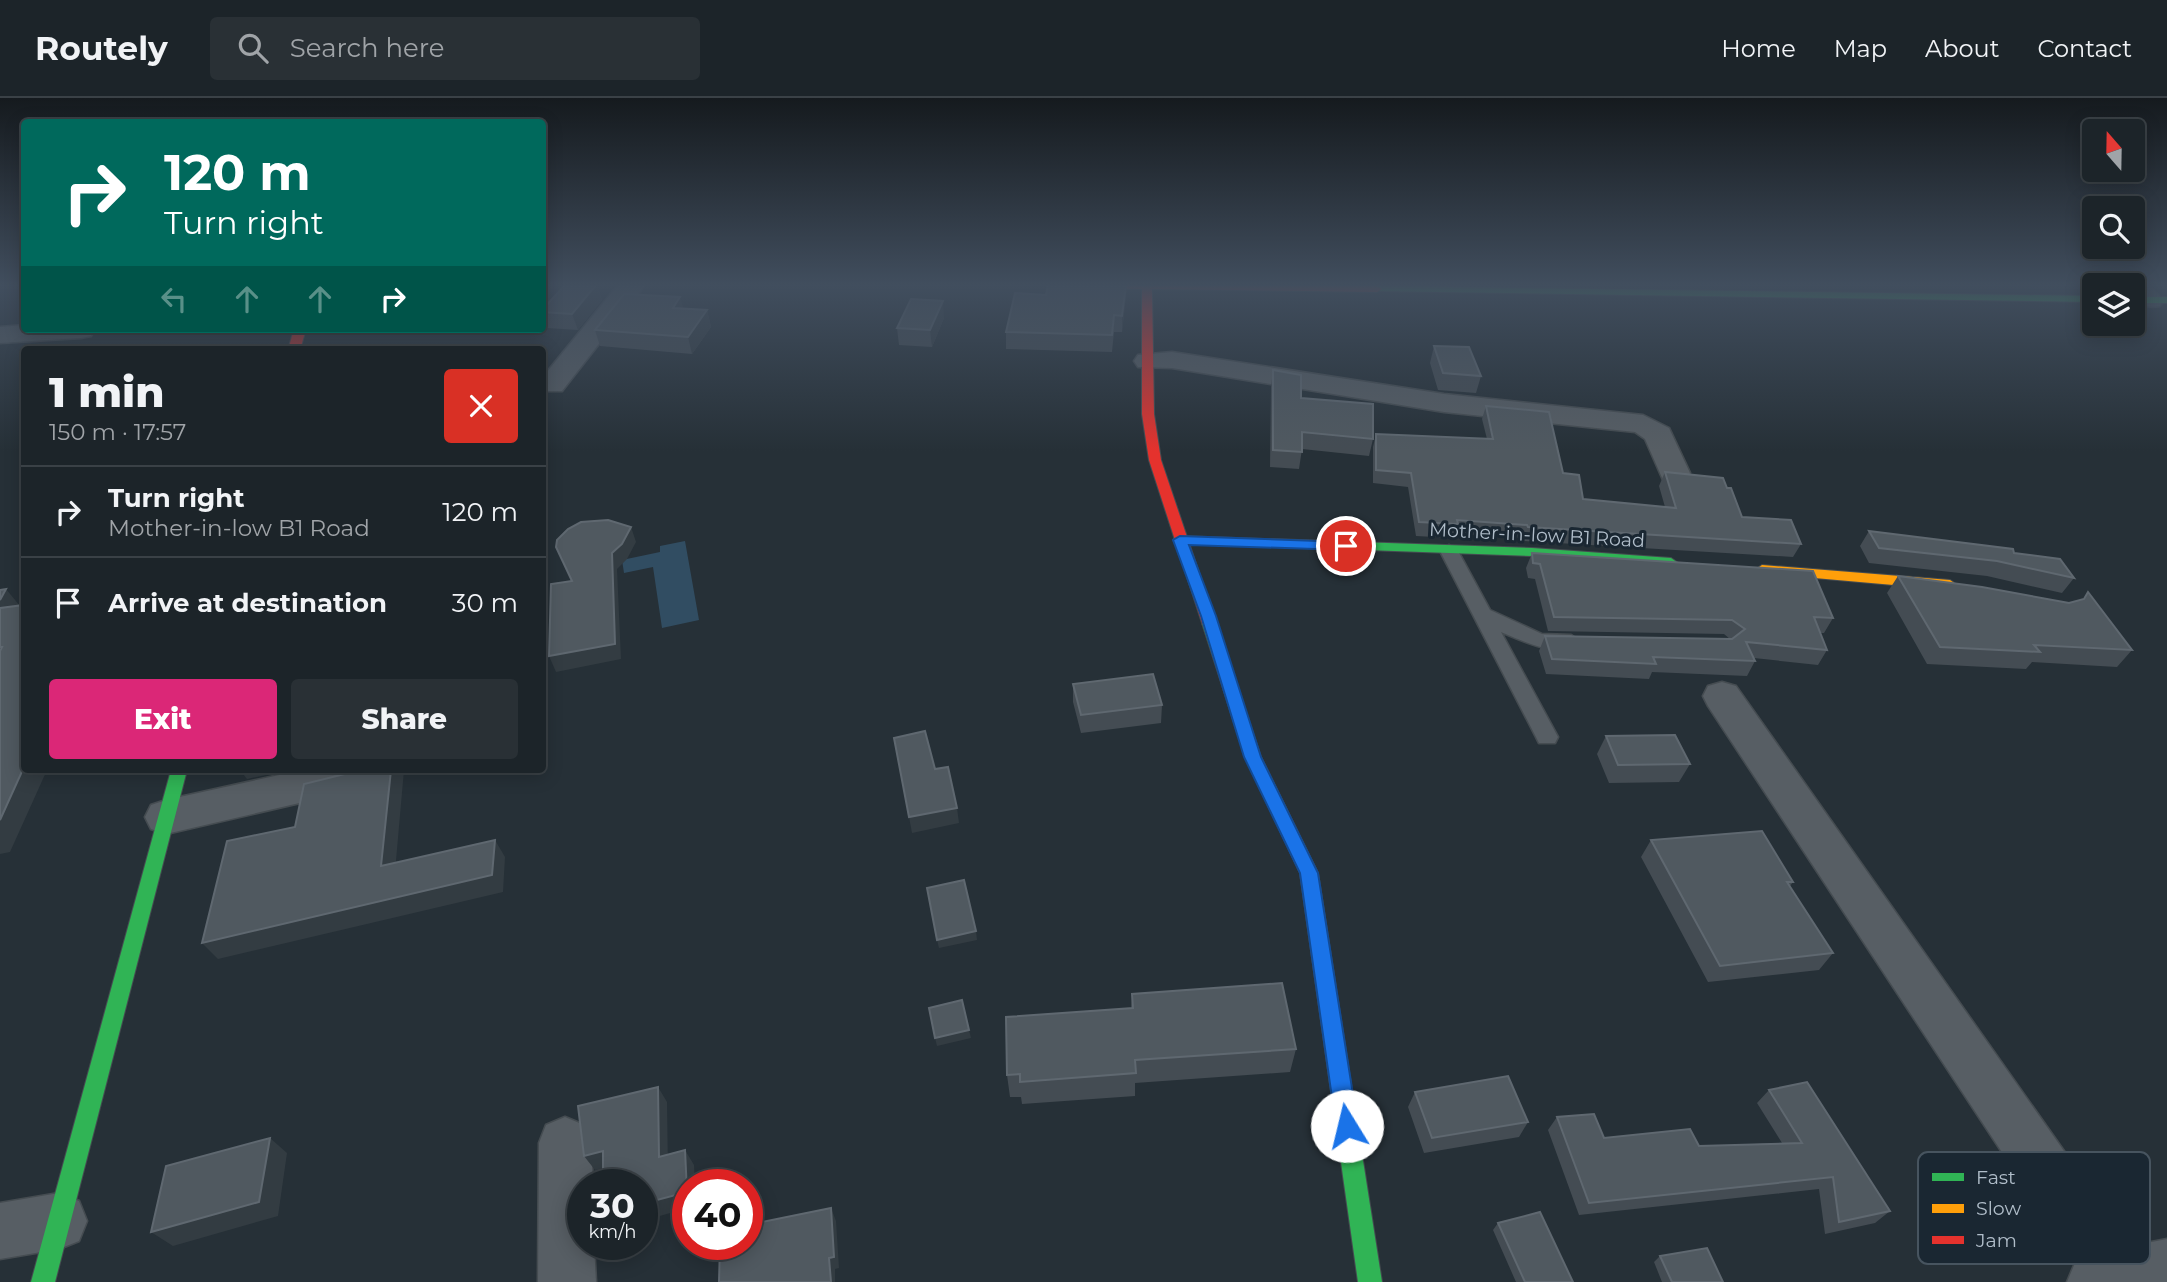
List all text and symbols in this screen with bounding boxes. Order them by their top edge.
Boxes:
search box [210,17,700,80]
text: Routely [35,28,168,68]
icon: search [234,29,272,67]
text: Search here [290,32,445,64]
text: Home [1721,34,1796,63]
text: Map [1834,34,1887,63]
text: About [1925,34,1999,63]
text: Contact [2037,34,2132,63]
north arrow [2082,119,2146,182]
map controls [2082,119,2145,336]
text: 120 m [164,143,311,202]
icon: right [49,147,140,238]
button: search [2082,196,2145,259]
text: Turn right [164,203,324,242]
button: layers [2082,273,2145,336]
icon: left [155,280,193,318]
icon: ahead [228,280,266,318]
icon: ahead [301,280,339,318]
icon: right [374,280,412,318]
text: 1 min [49,366,165,418]
button: close [444,369,518,443]
text: 150 m · 17:57 [49,418,186,446]
text: Turn right [108,482,244,514]
icon: right [49,493,87,531]
text: 120 m [442,496,518,528]
text: Mother-in-low B1 Road [108,514,370,542]
pin [1316,516,1376,576]
street label: Mother-in-low B1 Road [1428,518,1646,552]
icon: arrive [1327,527,1365,565]
icon: arrive [49,584,87,622]
text: Arrive at destination [108,587,387,619]
text: 30 m [452,587,518,619]
button: Exit [49,679,277,759]
button: Share [291,679,518,759]
position arrow [1310,1089,1384,1163]
legend [1918,1152,2150,1264]
text: Fast [1976,1166,2016,1189]
speed limit sign: 40 [672,1169,763,1260]
text: 30 [590,1184,635,1227]
text: Slow [1976,1197,2021,1220]
text: km/h [588,1221,637,1243]
text: Jam [1975,1229,2017,1252]

